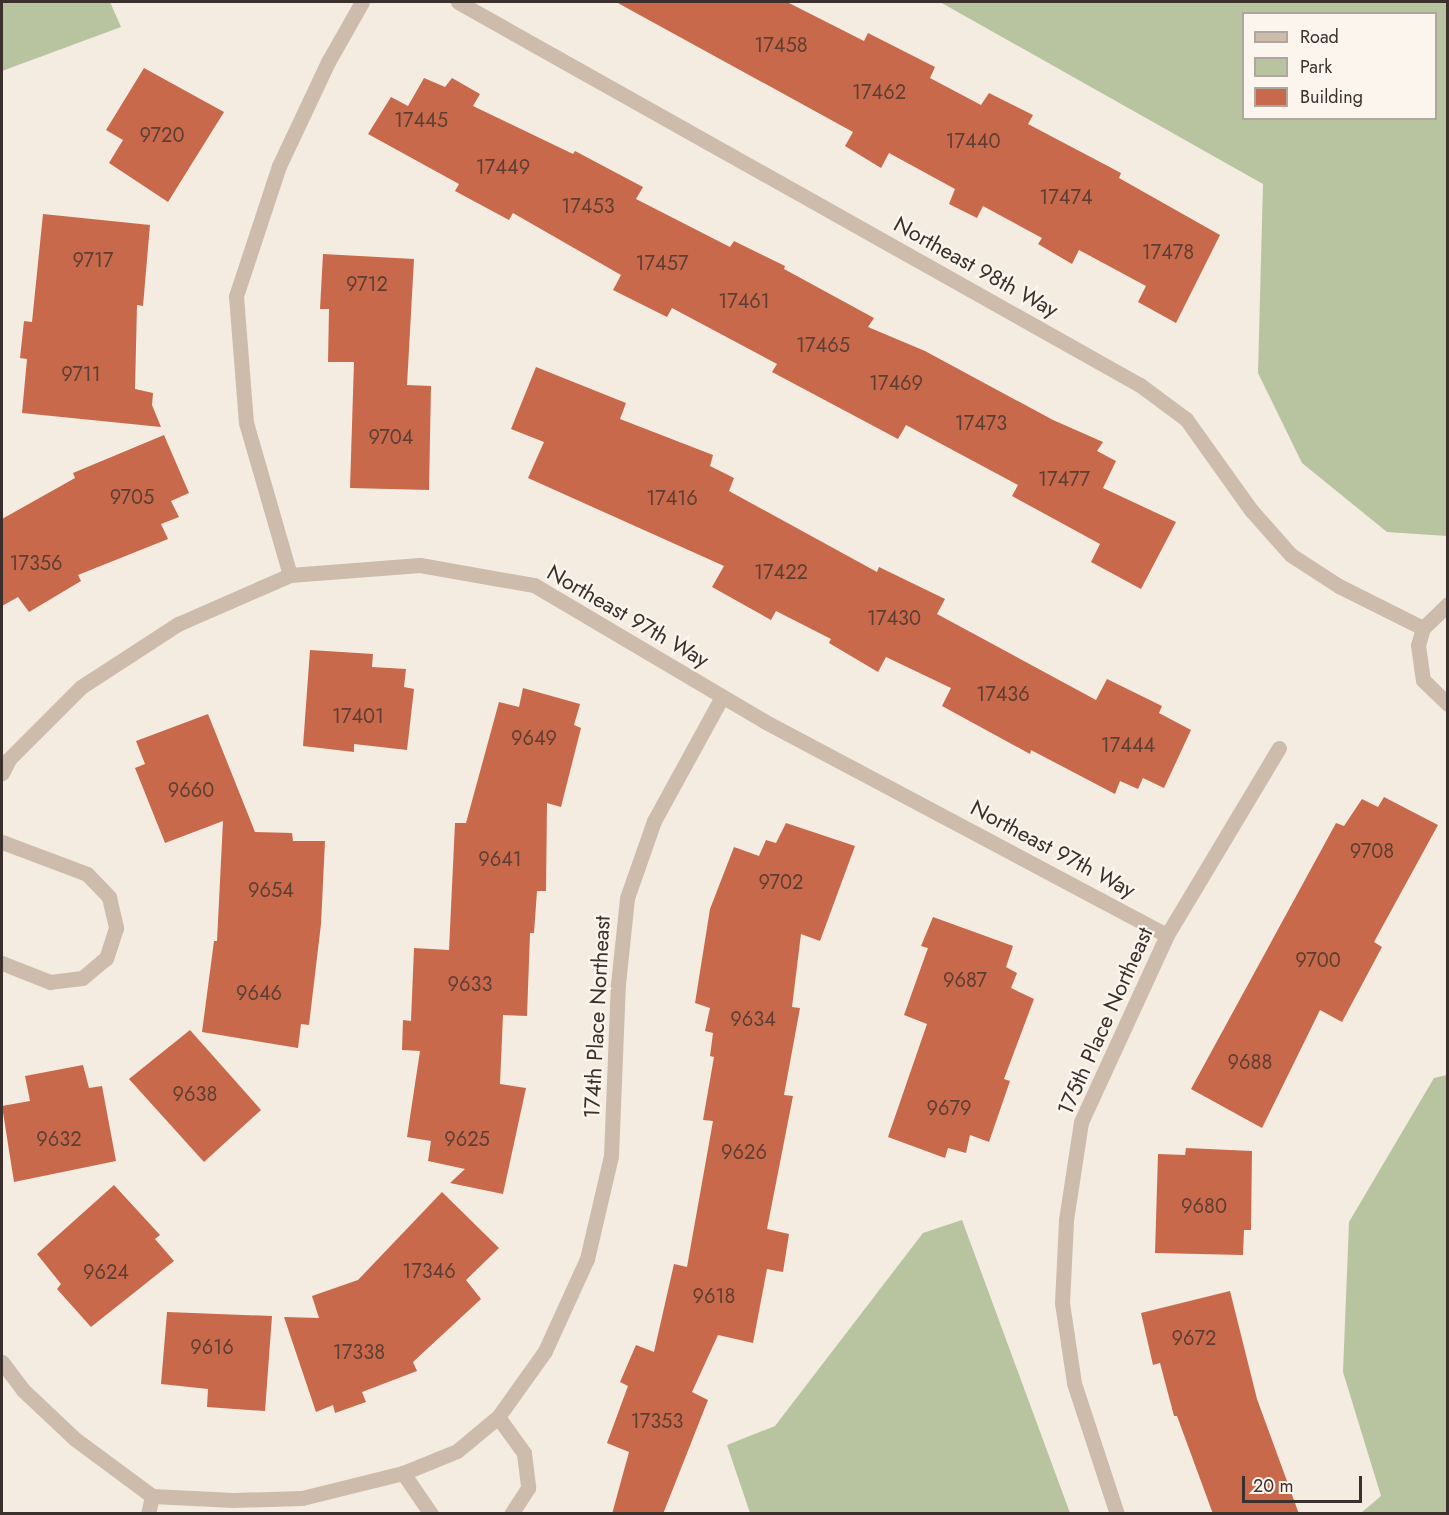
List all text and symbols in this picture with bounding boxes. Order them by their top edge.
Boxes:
legend [1242,12,1437,120]
text: Road [1300,24,1339,50]
house number: 17458 [754,33,808,57]
text: Park [1300,54,1332,80]
house number: 17462 [852,80,906,104]
text: Building [1300,84,1363,110]
house number: 17445 [394,108,448,132]
house number: 9720 [140,123,184,147]
house number: 17440 [946,129,1000,153]
house number: 17449 [476,155,530,179]
house number: 17474 [1039,185,1093,209]
house number: 17453 [561,194,615,218]
street label: Northeast 98th Way [889,211,1063,323]
house number: 17478 [1142,240,1194,264]
house number: 9717 [73,248,113,272]
house number: 17457 [636,251,688,275]
house number: 9712 [346,272,388,296]
house number: 17461 [718,289,770,313]
house number: 17465 [796,333,850,357]
house number: 9711 [61,362,101,386]
house number: 17469 [869,371,923,395]
house number: 17473 [955,411,1007,435]
house number: 9704 [368,425,414,449]
house number: 17477 [1038,467,1090,491]
house number: 9705 [110,485,154,509]
house number: 17416 [646,486,698,510]
house number: 17356 [9,551,63,575]
street label: Northeast 97th Way [542,559,714,673]
house number: 17422 [754,560,808,584]
house number: 17430 [867,606,921,630]
house number: 17436 [976,682,1030,706]
house number: 17401 [332,704,384,728]
house number: 9649 [511,726,557,750]
house number: 17444 [1101,733,1155,757]
house number: 9660 [168,778,214,802]
street label: Northeast 97th Way [966,794,1140,904]
house number: 9708 [1350,839,1394,863]
house number: 9641 [478,847,522,871]
house number: 9702 [759,870,803,894]
house number: 9654 [248,878,294,902]
street label: 174th Place Northeast [578,915,616,1119]
street label: 175th Place Northeast [1052,923,1158,1119]
house number: 9700 [1295,948,1341,972]
house number: 9687 [943,968,987,992]
house number: 9633 [448,972,492,996]
house number: 9646 [236,981,282,1005]
house number: 9634 [730,1007,776,1031]
house number: 9688 [1228,1050,1272,1074]
house number: 9638 [173,1082,217,1106]
house number: 9679 [926,1096,972,1120]
house number: 9632 [36,1127,82,1151]
house number: 9625 [444,1127,490,1151]
house number: 9626 [721,1140,767,1164]
house number: 9680 [1181,1194,1227,1218]
house number: 17346 [402,1259,456,1283]
house number: 9624 [83,1260,129,1284]
house number: 9618 [693,1284,735,1308]
house number: 9672 [1172,1326,1216,1350]
house number: 9616 [190,1335,234,1359]
house number: 17338 [333,1340,385,1364]
house number: 17353 [631,1409,683,1433]
scale bar [1245,1464,1365,1502]
text: 20 m [1253,1473,1293,1499]

